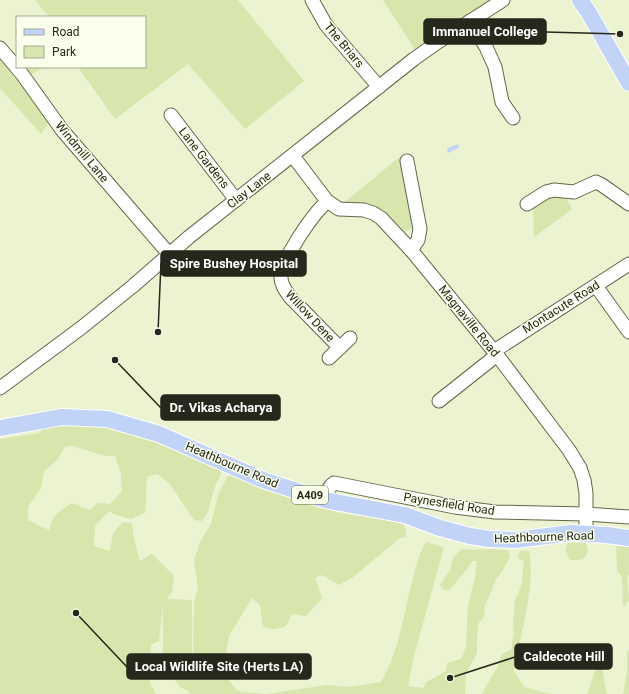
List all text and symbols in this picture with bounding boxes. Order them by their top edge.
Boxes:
legend [16,16,146,68]
callout: Immanuel College [424,19,546,44]
street label: The Briars [321,20,367,70]
text: Immanuel College [432,24,538,39]
text: Road [52,25,80,39]
text: Park [52,45,77,59]
street label: Windmill Lane [52,119,112,185]
street label: Lane Gardens [176,125,232,191]
street label: Clay Lane [224,169,274,211]
callout: Spire Bushey Hospital [161,251,306,276]
text: Spire Bushey Hospital [170,256,298,271]
street label: Montacute Road [520,278,602,336]
street label: Magnaville Road [436,282,502,360]
street label: Willow Dene [283,287,337,345]
callout: Dr. Vikas Acharya [161,395,280,420]
text: Dr. Vikas Acharya [170,400,273,415]
street label: Heathbourne Road [183,439,281,491]
road number: A409 [292,486,328,504]
street label: Paynesfield Road [402,490,496,518]
street label: Heathbourne Road [494,528,594,546]
callout: Caldecote Hill [515,644,612,669]
text: Caldecote Hill [523,649,605,664]
callout: Local Wildlife Site (Herts LA) [127,654,311,679]
text: Local Wildlife Site (Herts LA) [135,659,303,674]

